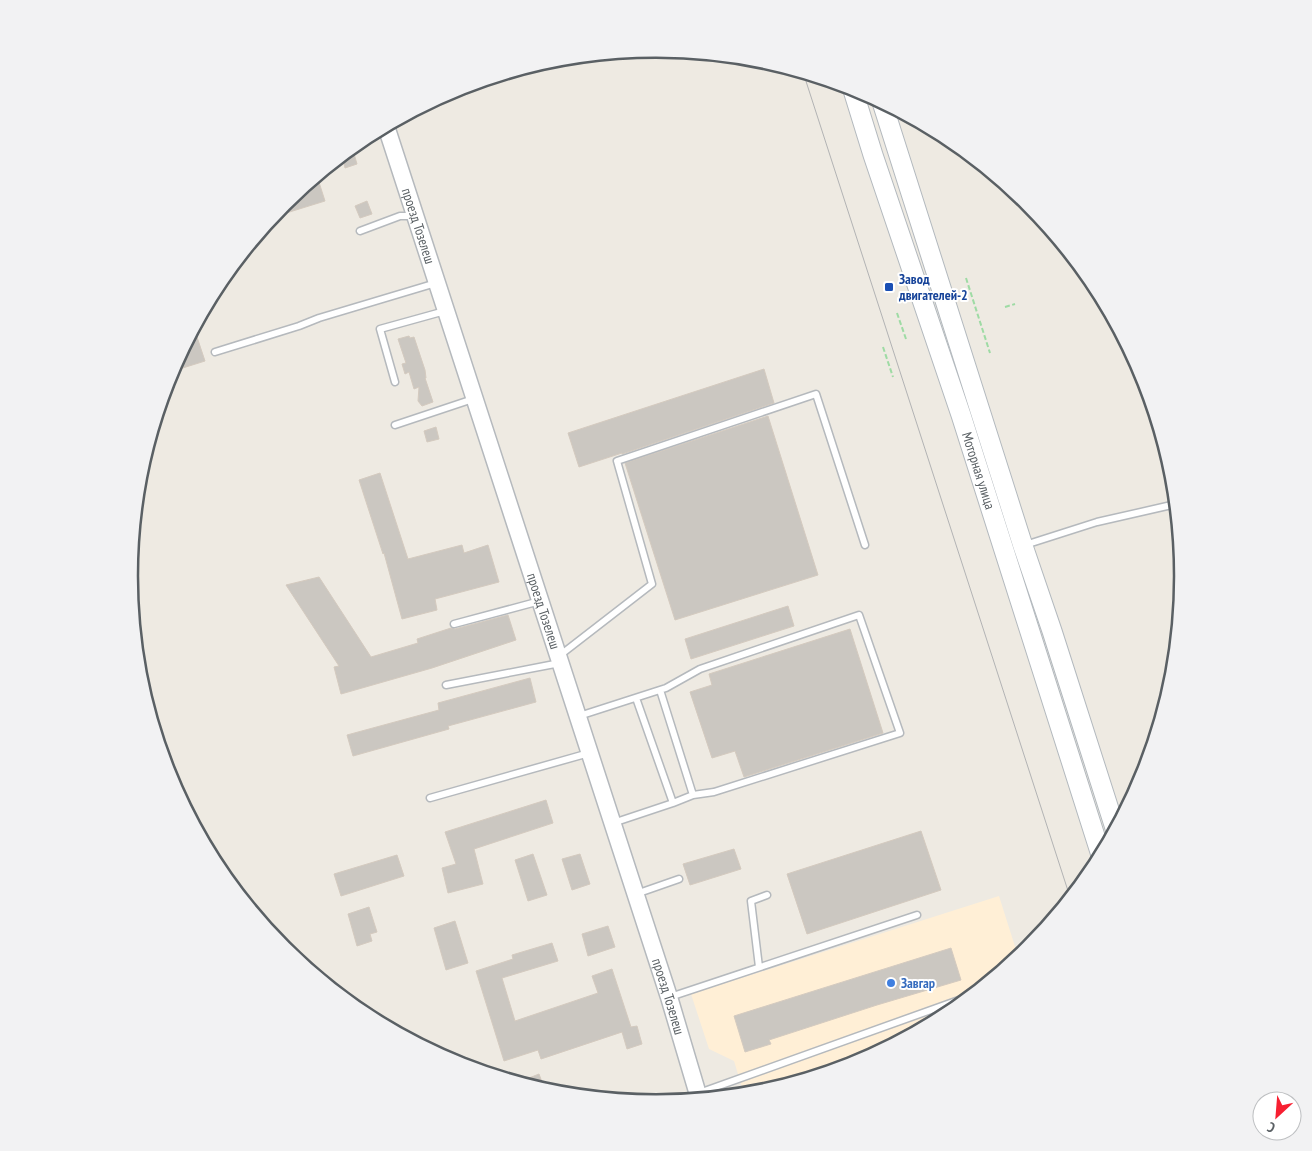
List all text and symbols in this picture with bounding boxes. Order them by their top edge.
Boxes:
street label: проезд Тозелеш [398,186,439,266]
place label: Завод двигателей-2 [898,270,968,304]
marker: Завод двигателей-2 [883,281,895,293]
street label: Моторная улица [958,430,999,511]
street label: проезд Тозелеш [523,571,564,651]
street label: проезд Тозелеш [648,956,689,1037]
place label: Завгар [901,974,935,992]
marker: Завгар [885,977,897,989]
north arrow [1252,1091,1302,1141]
text: С [1264,1118,1278,1137]

